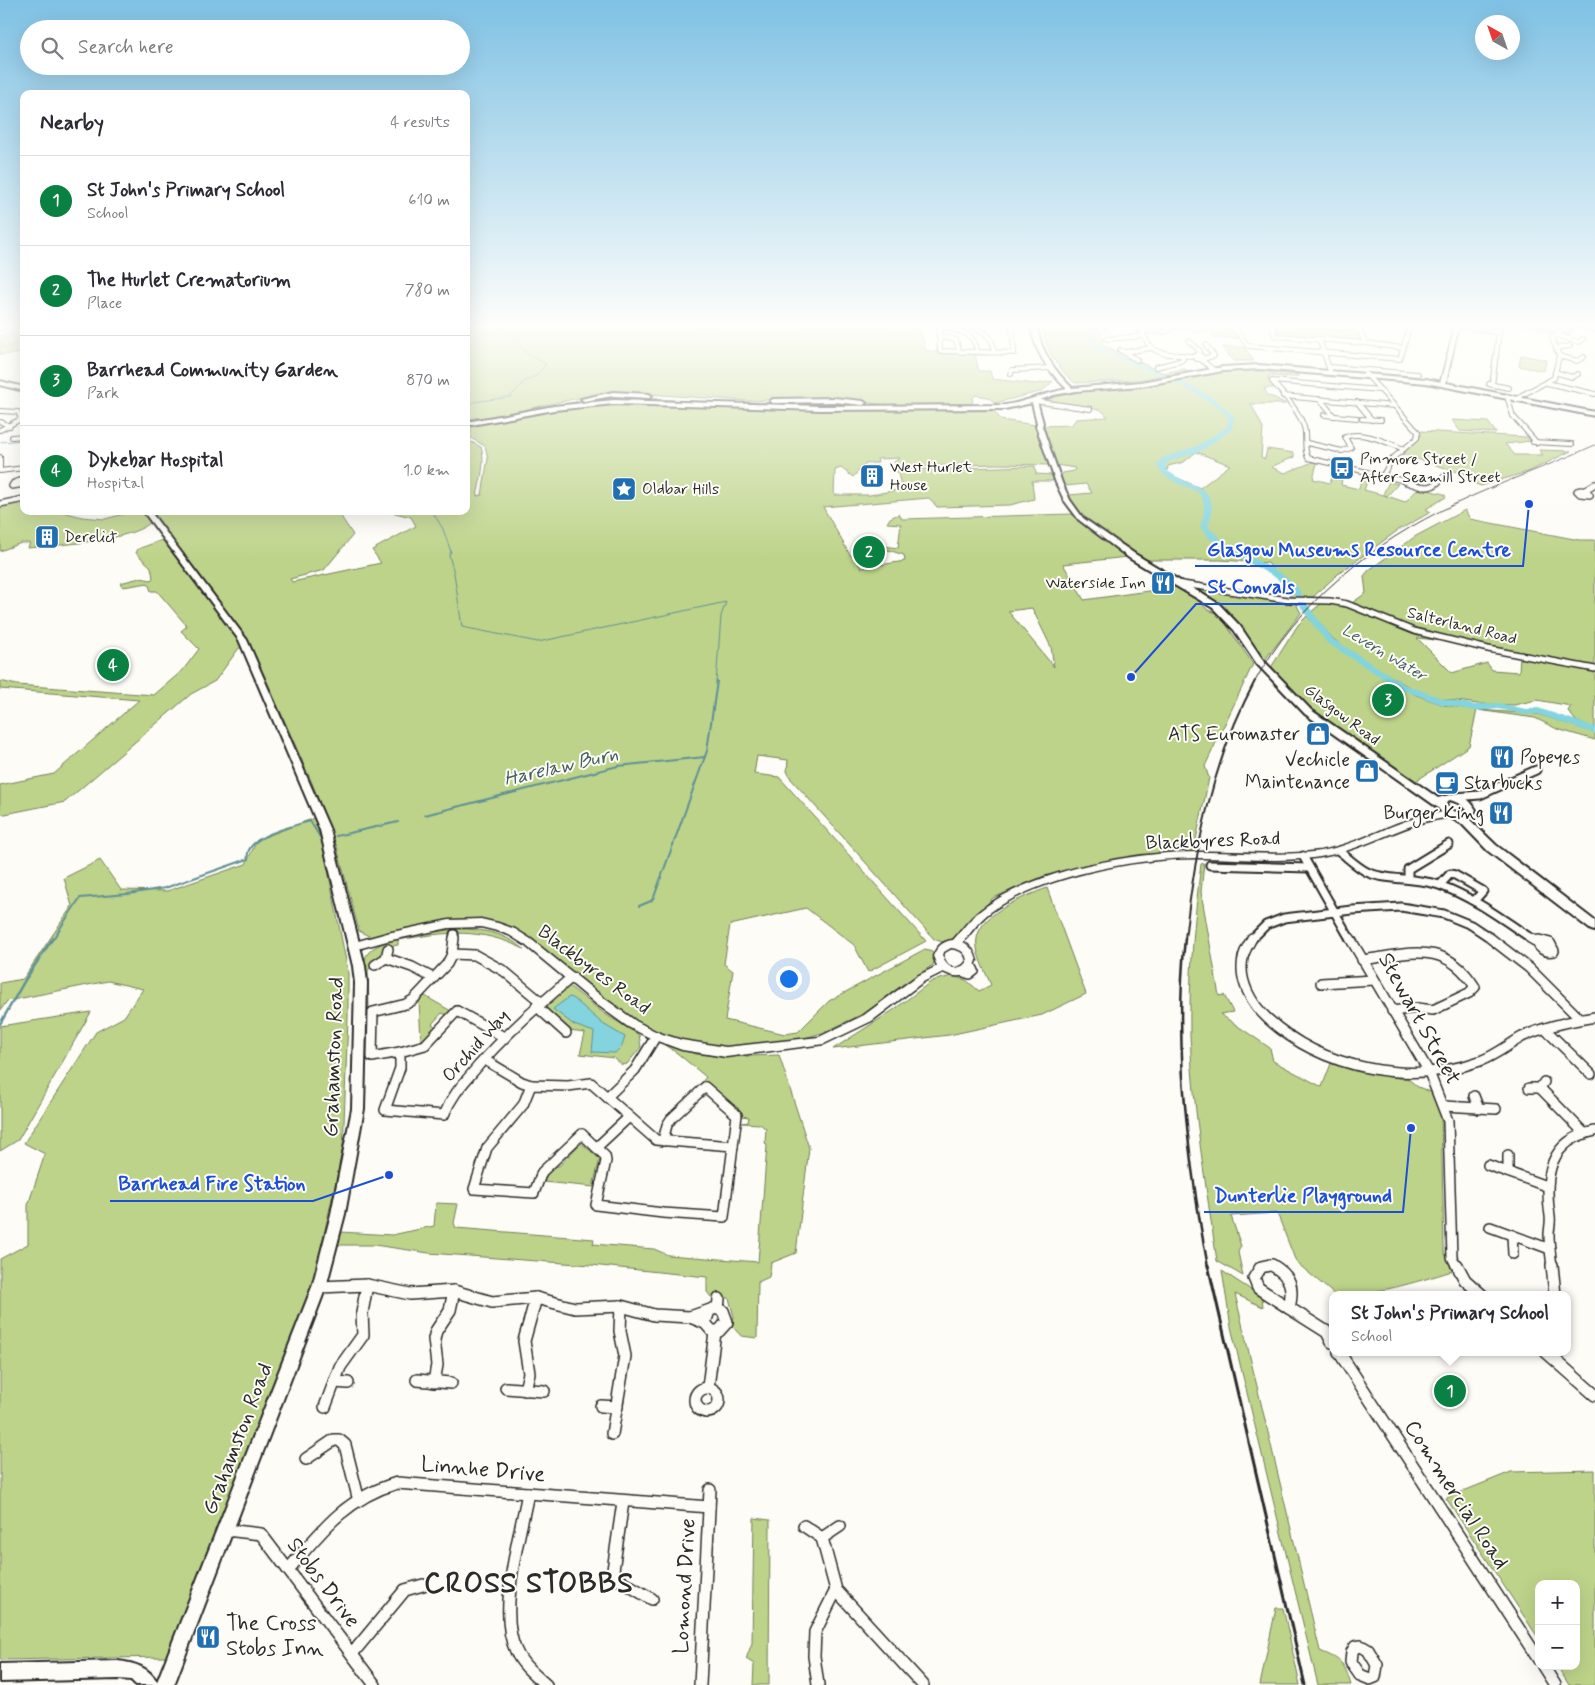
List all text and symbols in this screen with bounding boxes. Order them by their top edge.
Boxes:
north arrow [1475,15,1520,60]
search box [20,20,470,75]
icon: search [38,34,66,62]
text: Search here [78,35,174,60]
text: Nearby [40,109,104,137]
text: 4 results [390,112,450,133]
text: St John's Primary School [87,178,285,203]
text: 1 [52,190,60,211]
text: 610 m [408,190,450,211]
text: School [87,203,128,224]
text: The Hurlet Crematorium [87,268,291,293]
text: 2 [52,280,60,301]
text: 780 m [405,280,450,301]
text: Place [87,293,122,314]
text: Barrhead Community Garden [87,358,338,383]
text: 3 [52,370,60,391]
text: 870 m [406,370,450,391]
text: Park [87,383,119,404]
text: Dykebar Hospital [87,448,224,473]
place label: Pinmore Street / After Seamill Street [1360,449,1501,488]
bus stop icon: Pinmore Street / After Seamill Street [1329,455,1355,481]
place label: West Hurlet House [890,457,973,496]
text: 4 [51,460,61,481]
text: 1.0 km [403,460,450,481]
building icon: West Hurlet House [859,463,885,489]
text: Hospital [87,473,144,494]
place icon: Oldbar Hills [611,476,637,502]
place label: Oldbar Hills [642,479,719,500]
building icon: Derelict [34,524,60,550]
place label: Derelict [64,527,117,548]
callout: Glasgow Museums Resource Centre [1195,531,1523,566]
pin: 2 [853,533,885,571]
text: Glasgow Museums Resource Centre [1207,537,1511,564]
callout: St Convals [1196,569,1306,604]
restaurant icon: Waterside Inn [1150,570,1176,596]
place label: Waterside Inn [1045,573,1146,594]
text: St Convals [1208,574,1295,601]
street label: Salterland Road [1405,602,1519,650]
water label: Levern Water [1338,620,1432,688]
pin: 4 [97,646,129,684]
street label: Glasgow Road [1300,680,1384,750]
pin: 3 [1372,681,1404,719]
shop icon: ATS Euromaster [1305,721,1331,747]
place label: ATS Euromaster [1168,722,1300,747]
water label: Harelaw Burn [501,741,621,793]
restaurant icon: Popeyes [1489,744,1515,770]
place label: Popeyes [1520,745,1581,770]
place label: Vechicle Maintenance [1245,748,1350,795]
shop icon: Vechicle Maintenance [1354,758,1380,784]
cafe icon: Starbucks [1434,770,1460,796]
place label: Starbucks [1464,771,1543,796]
restaurant icon: Burger King [1488,800,1514,826]
place label: Burger King [1383,801,1484,828]
street label: Blackbyres Road [1145,826,1281,856]
street label: Blackbyres Road [533,919,655,1021]
street label: Stewart Street [1371,948,1467,1090]
your location [776,966,802,992]
street label: Grahamston Road [317,976,351,1138]
street label: Orchid Way [437,1004,515,1088]
callout: Barrhead Fire Station [110,1166,313,1201]
text: Barrhead Fire Station [118,1171,306,1198]
callout: Dunterlie Playground [1204,1177,1403,1212]
text: Dunterlie Playground [1214,1183,1392,1210]
popup [1329,1291,1571,1356]
text: St John's Primary School [1351,1301,1549,1326]
text: School [1351,1326,1392,1347]
street label: Grahamston Road [196,1359,280,1519]
pin: 1 [1434,1372,1466,1410]
street label: Commercial Road [1397,1415,1515,1575]
street label: Linnhe Drive [420,1451,546,1489]
street label: Lomond Drive [667,1517,703,1655]
street label: Stobs Drive [280,1532,366,1634]
district label: CROSS STOBBS [424,1565,634,1603]
map controls [1535,1580,1580,1670]
button: + [1535,1580,1580,1625]
place label: The Cross Stobs Inn [226,1610,324,1663]
restaurant icon: The Cross Stobs Inn [195,1624,221,1650]
button: − [1535,1625,1580,1670]

